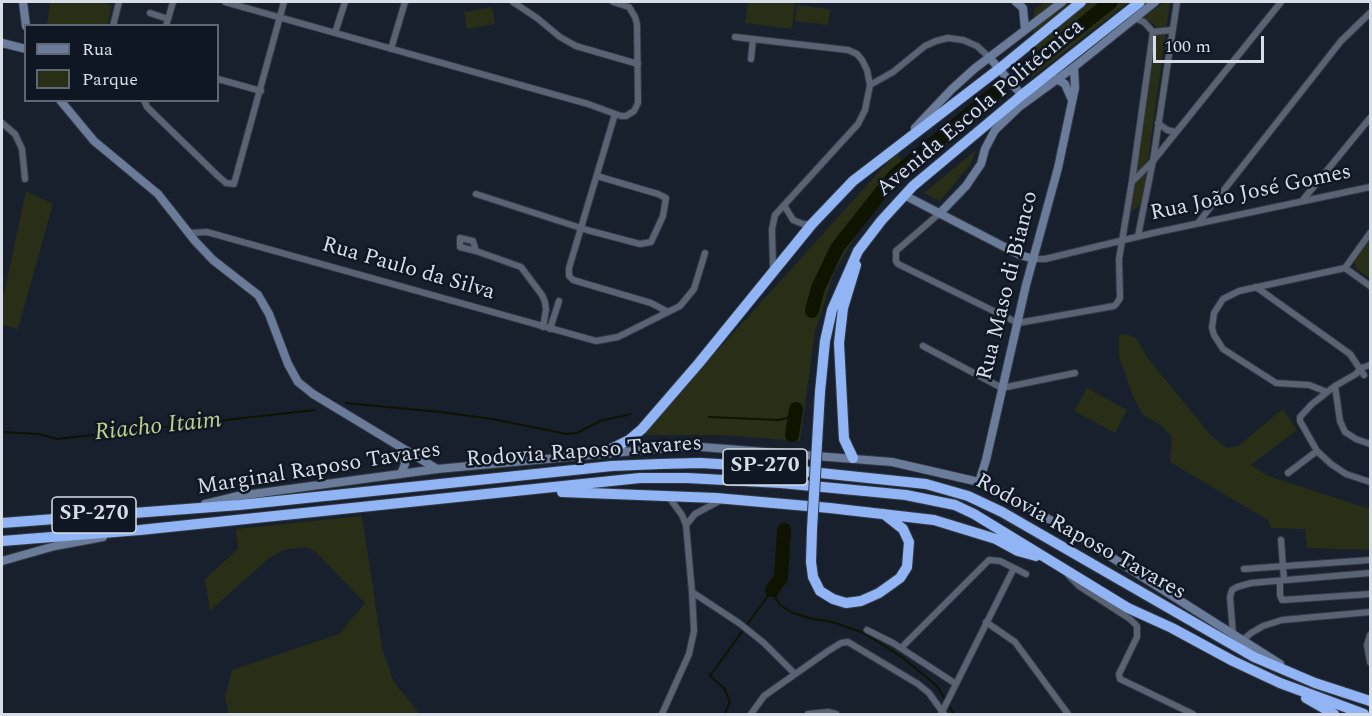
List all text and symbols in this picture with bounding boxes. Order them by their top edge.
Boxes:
street label: Avenida Escola Politécnica [872,14,1090,204]
legend [24,24,219,102]
scale bar [1156,24,1267,62]
text: 100 m [1164,33,1211,60]
text: Rua [82,36,113,63]
text: Parque [82,66,138,93]
street label: Rua João José Gomes [1148,160,1354,228]
street label: Rua Maso di Bianco [973,189,1045,383]
street label: Rua Paulo da Silva [319,233,497,307]
water label: Riacho Itaim [93,407,223,449]
street label: Rodovia Raposo Tavares [465,432,703,474]
street label: Marginal Raposo Tavares [195,438,443,502]
road number: SP-270 [723,449,807,485]
street label: Rodovia Raposo Tavares [970,469,1190,607]
road number: SP-270 [52,497,136,533]

